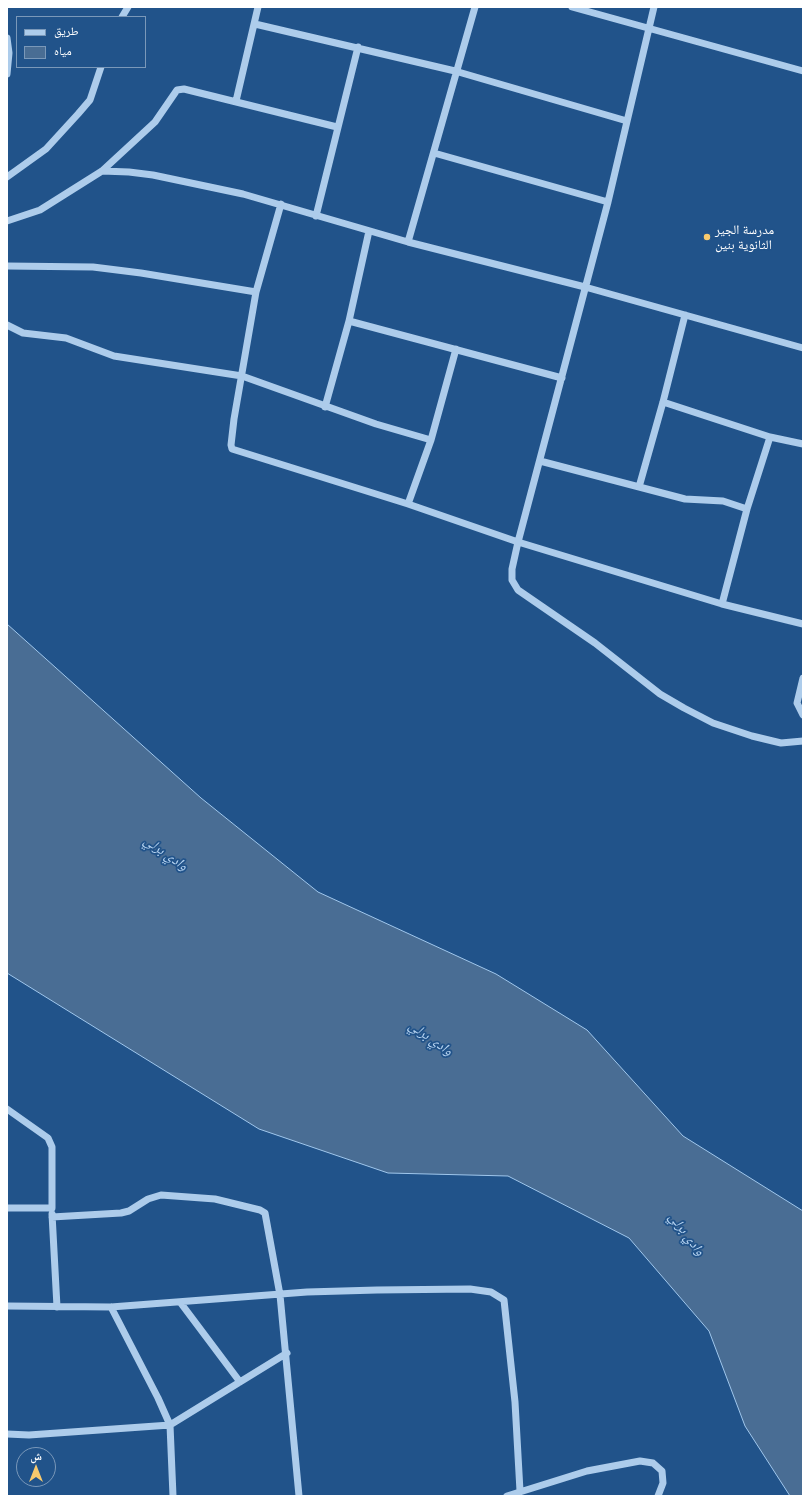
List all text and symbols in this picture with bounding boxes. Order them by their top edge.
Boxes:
legend [16,16,146,68]
text: طريق [54,23,79,38]
text: مياه [54,43,72,58]
place label: مدرسة الجير الثانوية بنين [715,222,774,253]
marker: مدرسة الجير الثانوية بنين [702,232,712,242]
water label: وادي برلي [141,832,191,874]
water label: وادي برلي [406,1017,456,1059]
water label: وادي برلي [665,1209,709,1259]
north arrow [16,1447,56,1487]
text: ش [30,1449,42,1462]

